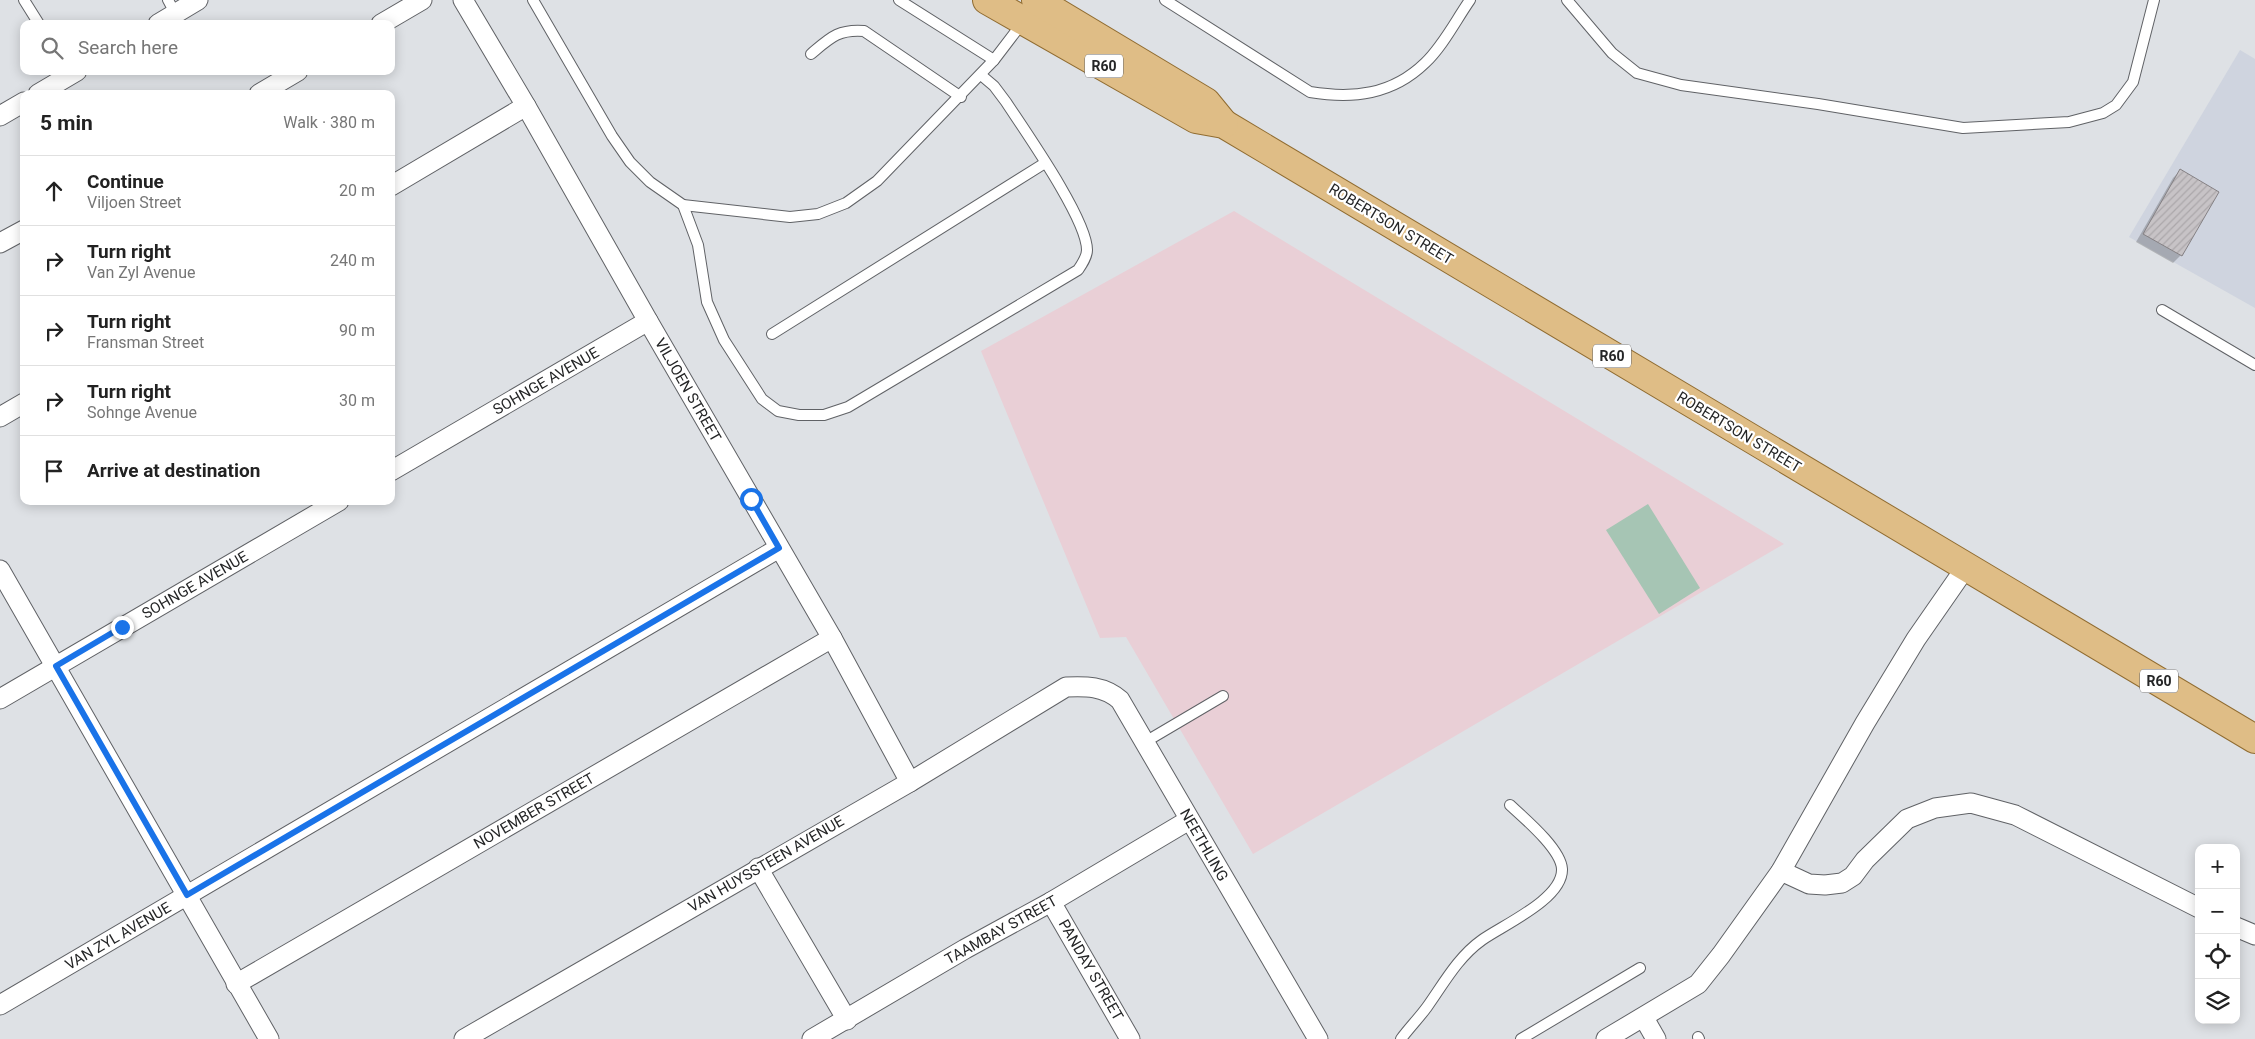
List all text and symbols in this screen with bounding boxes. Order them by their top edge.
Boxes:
search box [20,20,395,75]
icon: search [38,34,66,62]
text: Search here [78,36,178,59]
road number: R60 [1085,54,1123,78]
text: 5 min [40,111,93,135]
text: Walk · 380 m [283,113,375,132]
text: Continue [87,170,164,193]
icon: ahead [40,177,68,205]
street label: ROBERTSON STREET [1326,180,1456,268]
text: 20 m [339,181,375,200]
text: Viljoen Street [87,193,181,212]
text: Turn right [87,240,171,263]
icon: right [40,247,68,275]
text: 240 m [330,251,375,270]
text: Van Zyl Avenue [87,263,195,282]
text: Turn right [87,310,171,333]
icon: right [40,317,68,345]
text: 90 m [339,321,375,340]
text: Fransman Street [87,333,204,352]
street label: VILJOEN STREET [651,335,725,445]
street label: SOHNGE AVENUE [490,343,603,419]
road number: R60 [1593,344,1631,368]
text: Turn right [87,380,171,403]
icon: right [40,387,68,415]
street label: ROBERTSON STREET [1674,388,1804,476]
text: 30 m [339,391,375,410]
text: Sohnge Avenue [87,403,197,422]
icon: arrive [40,457,68,485]
text: Arrive at destination [87,459,260,482]
route start [740,488,763,511]
street label: SOHNGE AVENUE [139,547,252,623]
route end [111,616,134,639]
road number: R60 [2140,669,2178,692]
street label: NOVEMBER STREET [471,769,597,853]
street label: NEETHLING [1176,806,1232,884]
street label: VAN HUYSSTEEN AVENUE [685,812,848,916]
map controls [2195,844,2240,1024]
button: + [2195,844,2240,889]
button: − [2195,889,2240,934]
street label: TAAMBAY STREET [942,892,1060,968]
street label: VAN ZYL AVENUE [62,898,175,974]
street label: PANDAY STREET [1055,916,1127,1024]
button: locate [2195,934,2240,979]
button: layers [2195,979,2240,1024]

